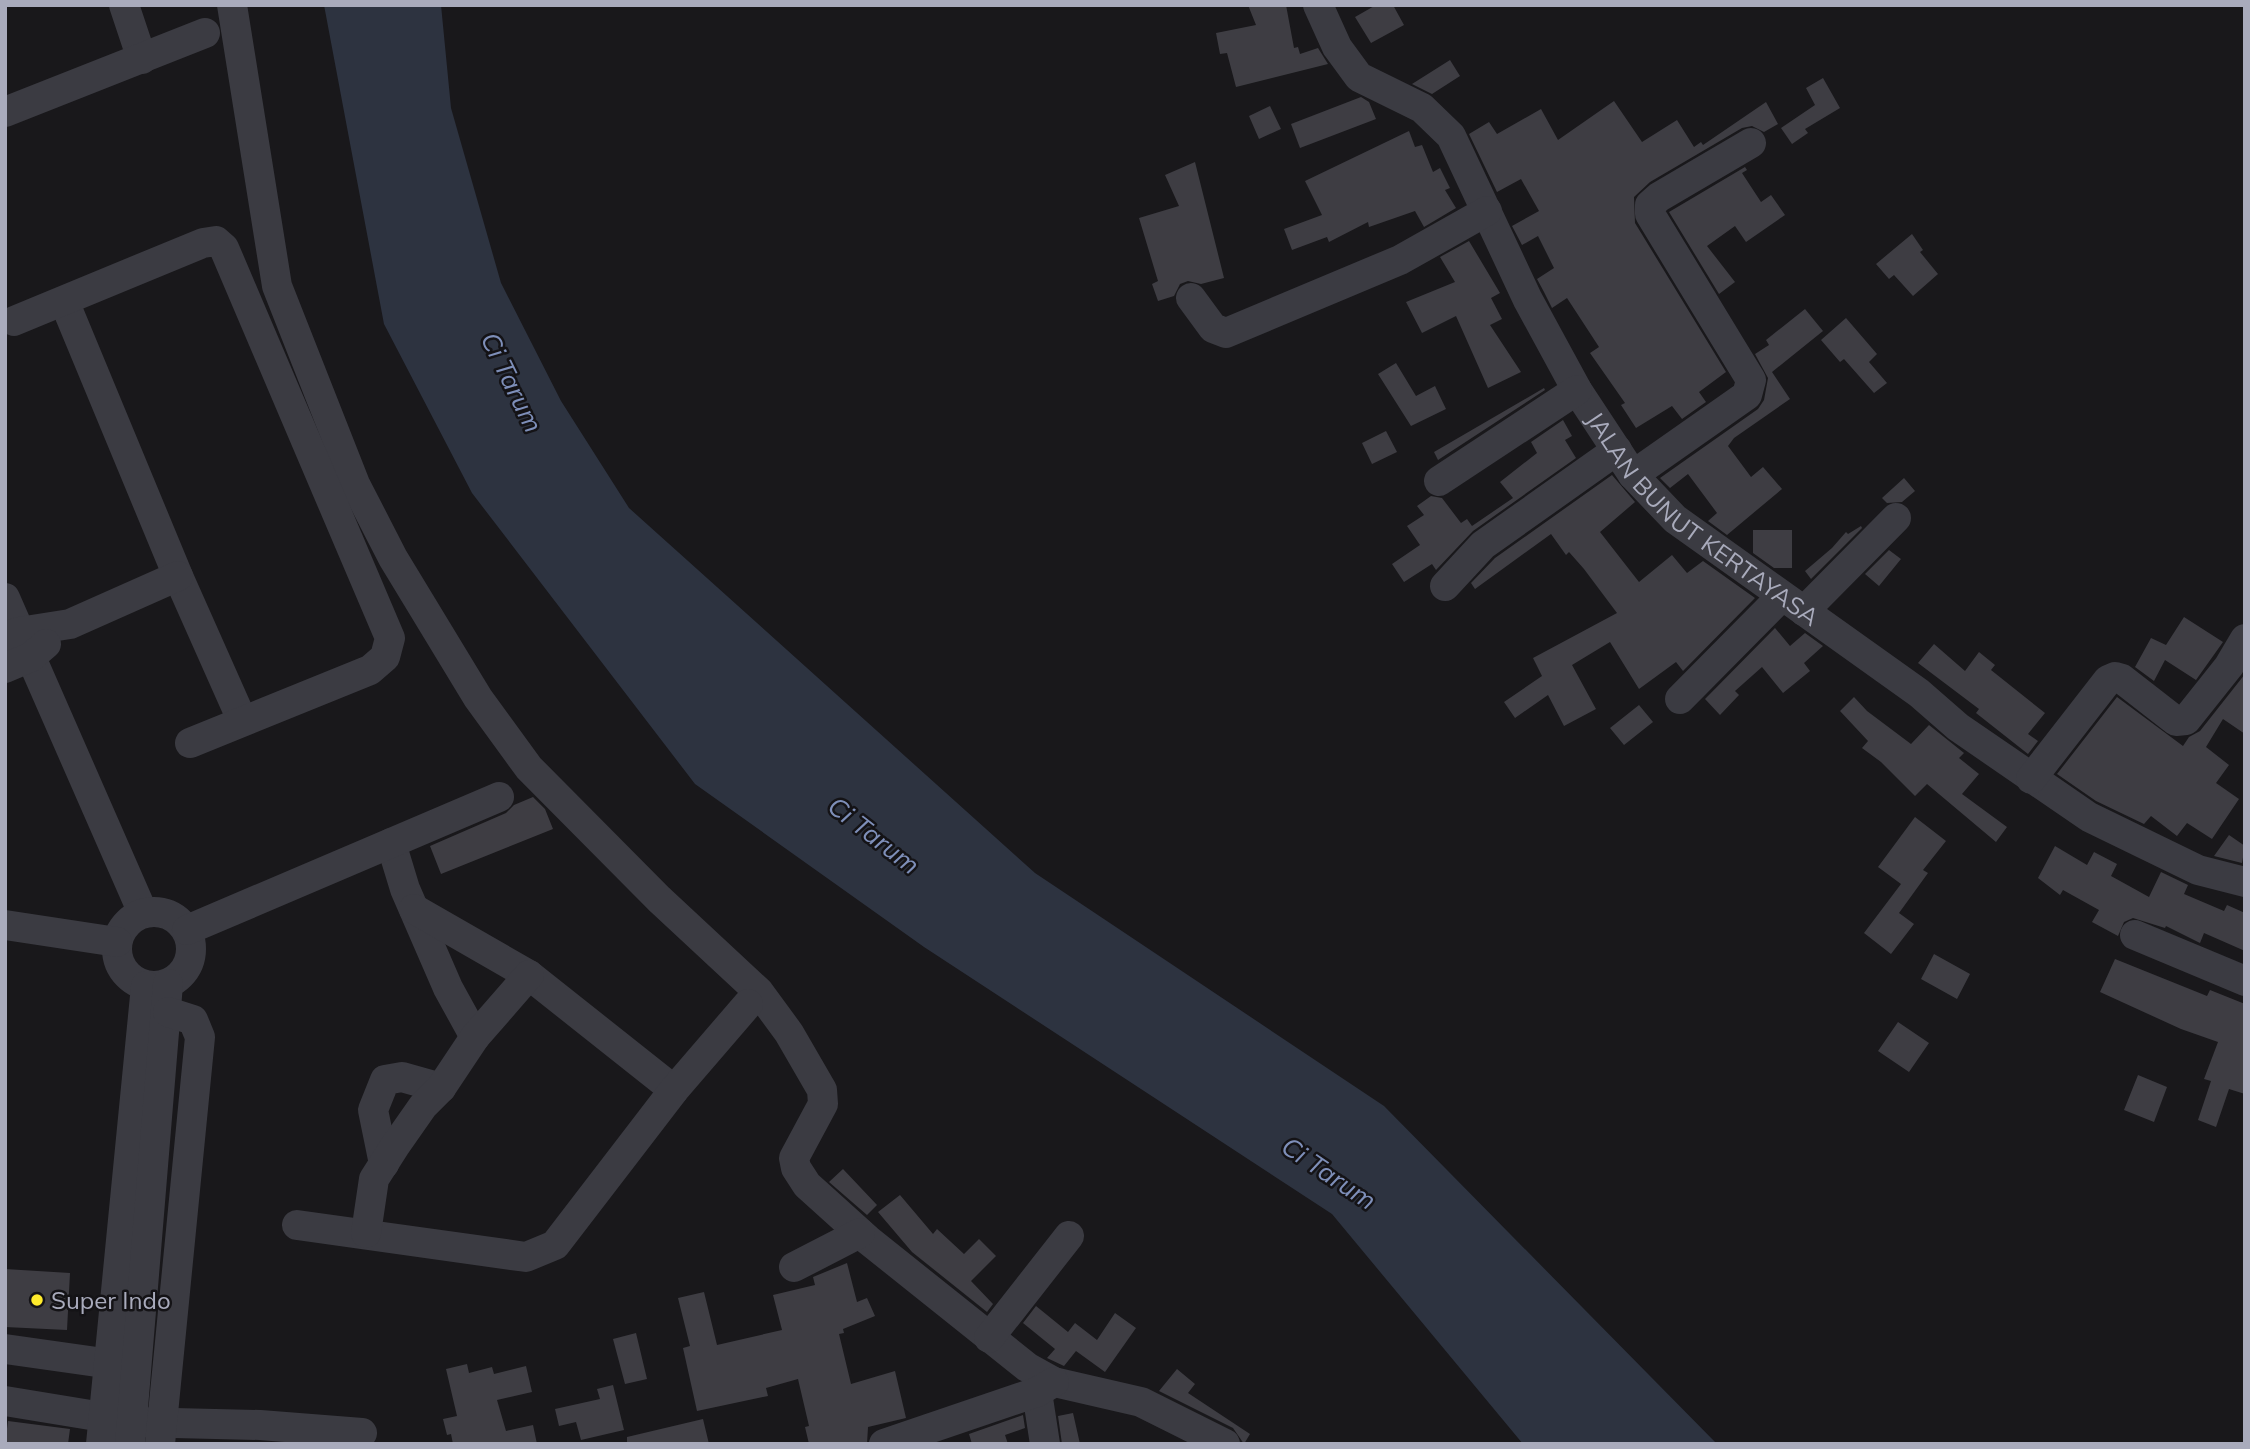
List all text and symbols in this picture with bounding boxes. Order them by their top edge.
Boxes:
water label: Ci Tarum [474,327,550,437]
street label: JALAN BUNUT KERTAYASA [1580,406,1825,632]
water label: Ci Tarum [822,789,926,881]
water label: Ci Tarum [1275,1129,1383,1217]
place label: Super Indo [51,1285,171,1315]
marker: Super Indo [29,1292,45,1308]

